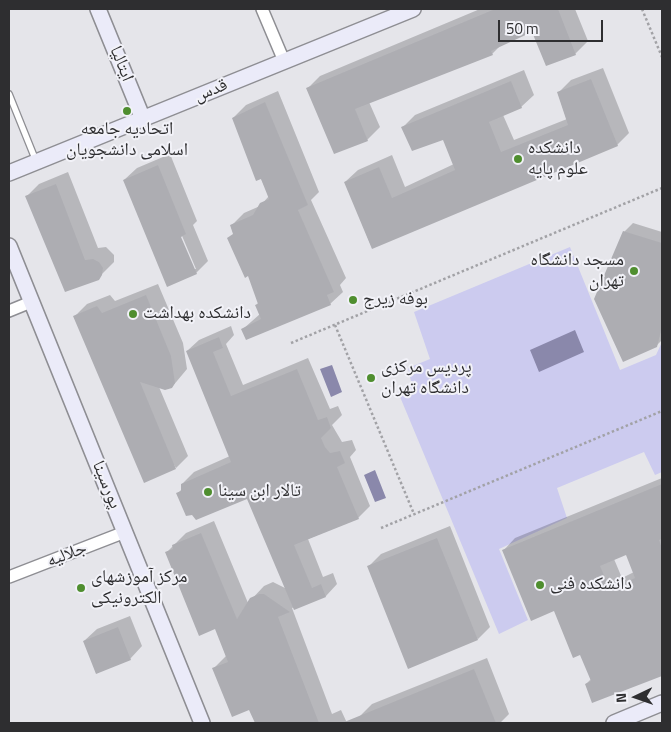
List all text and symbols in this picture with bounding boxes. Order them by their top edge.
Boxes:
scale bar [501,10,606,42]
text: 50 m [506,17,539,40]
street label: ایتالیا [104,43,138,85]
street label: قدس [191,75,231,107]
marker: اتحادیه جامعه اسلامی دانشجویان [121,105,133,117]
place label: اتحادیه جامعه اسلامی دانشجویان [66,119,188,162]
place label: دانشکده علوم پایه [528,138,588,180]
marker: دانشکده علوم پایه [512,153,524,165]
place label: مسجد دانشگاه تهران [531,250,624,292]
marker: مسجد دانشگاه تهران [628,265,640,277]
place label: بوفه زیرج [363,289,428,311]
marker: بوفه زیرج [347,294,359,306]
place label: دانشکده بهداشت [143,303,251,325]
marker: دانشکده بهداشت [127,308,139,320]
place label: پردیس مرکزی دانشگاه‌ تهران [381,357,472,399]
marker: پردیس مرکزی دانشگاه‌ تهران [365,372,377,384]
street label: پورسینا [87,458,125,512]
place label: تالار ابن سینا [218,481,301,503]
marker: تالار ابن سینا [202,486,214,498]
street label: جلالیه [44,538,90,572]
place label: مرکز آموزشهای الکترونیکی [91,567,187,610]
place label: دانشکده فنی [550,574,632,596]
marker: دانشکده فنی [534,579,546,591]
marker: مرکز آموزشهای الکترونیکی [75,582,87,594]
north arrow [611,672,661,722]
text: N [610,692,631,703]

